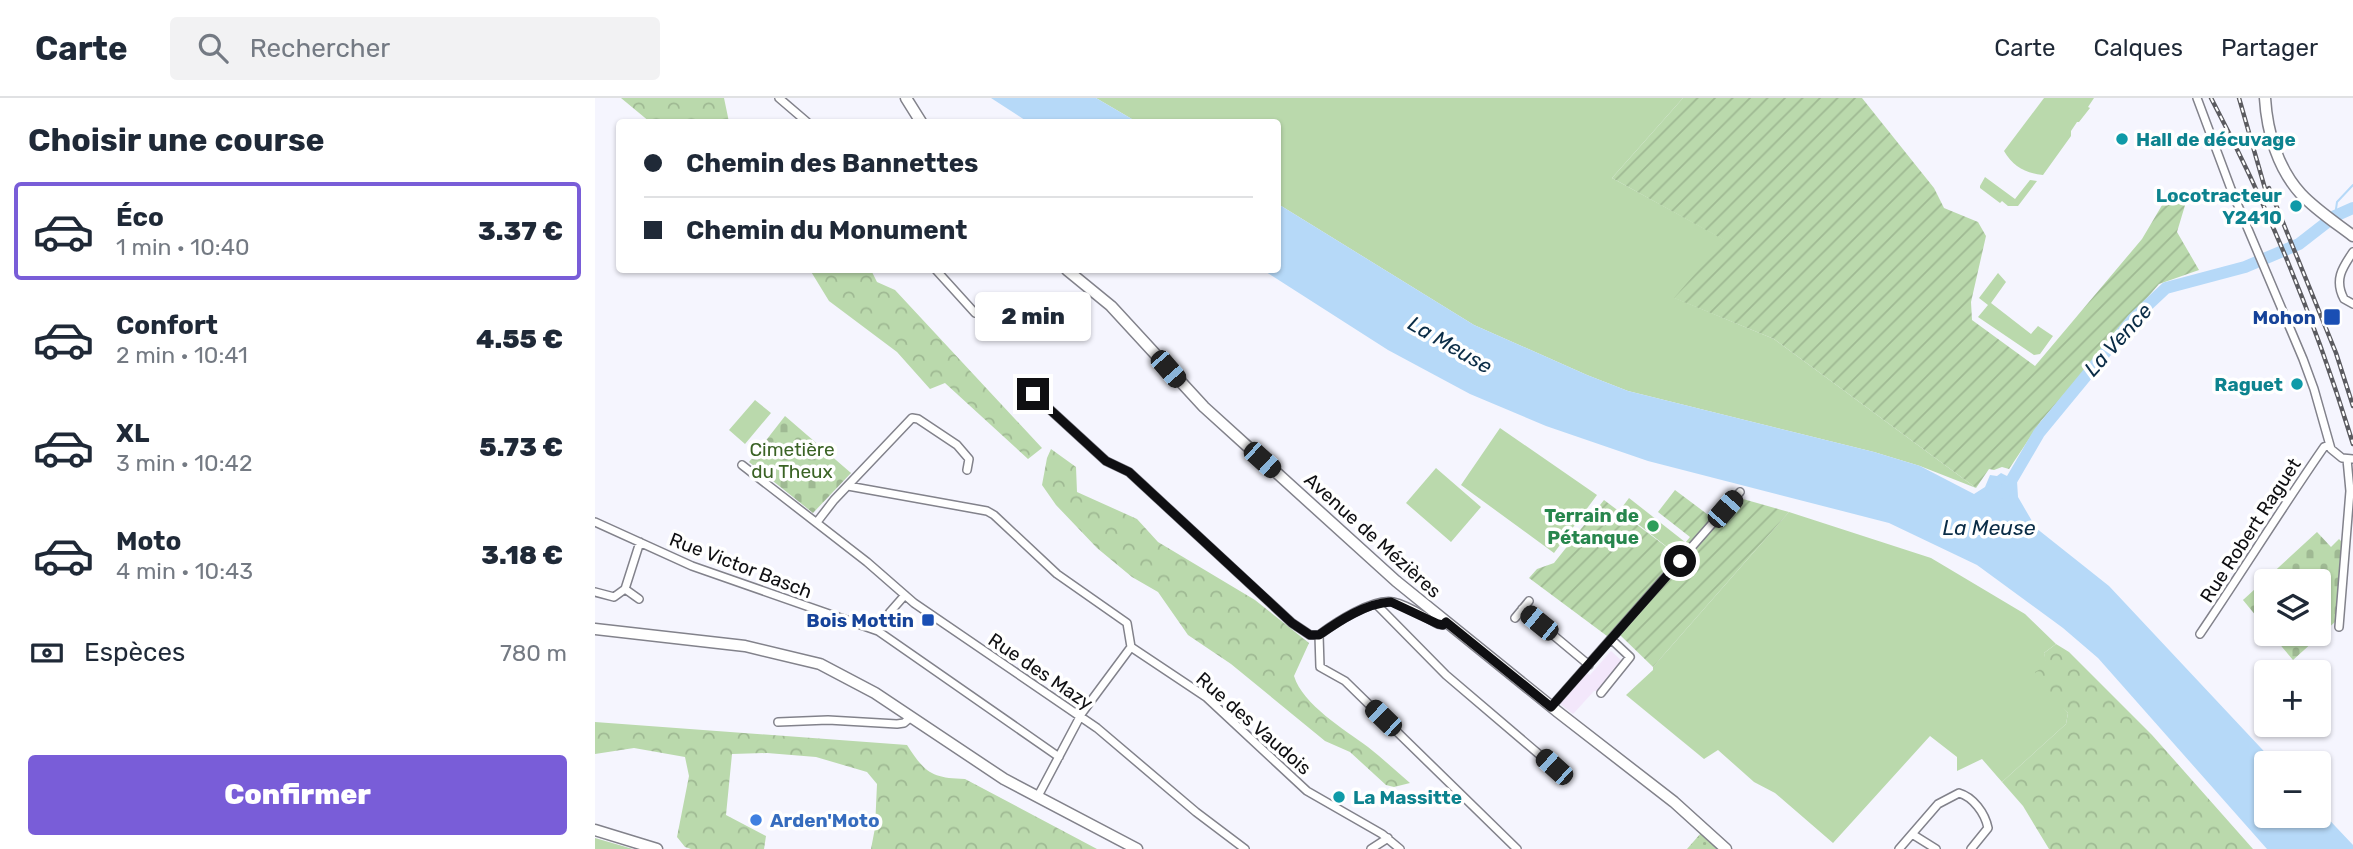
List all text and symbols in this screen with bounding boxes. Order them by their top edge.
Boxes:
search box [170,17,660,80]
text: Carte [35,29,128,68]
icon: search [194,29,232,67]
text: Rechercher [250,33,390,64]
text: Carte [1994,34,2055,62]
text: Calques [2093,34,2183,62]
text: Partager [2221,34,2318,62]
text: Choisir une course [28,121,325,159]
place label: Hall de décuvage [2136,128,2296,151]
marker: Hall de décuvage [2114,131,2130,147]
text: Chemin des Bannettes [686,148,978,179]
place label: Locotracteur Y2410 [2156,184,2282,229]
marker: Locotracteur Y2410 [2288,198,2304,214]
icon: car [32,200,95,263]
text: Éco [116,202,164,233]
text: Chemin du Monument [686,215,968,246]
text: 3.37 € [478,216,563,247]
text: 1 min · 10:40 [116,233,250,261]
callout: 2 min [975,292,1091,342]
water label: La Vence [2079,298,2157,381]
text: 2 min [1001,302,1065,330]
place label: Mohon [2252,306,2316,329]
marker: Mohon [2322,307,2342,327]
icon: car [32,308,95,371]
text: Confort [116,310,218,341]
water label: La Meuse [1404,311,1497,379]
text: 4.55 € [476,324,563,355]
text: 2 min · 10:41 [116,341,248,369]
car [1147,346,1190,392]
place label: Raguet [2214,373,2283,396]
marker: Raguet [2289,376,2305,392]
route end [1017,378,1049,410]
icon: car [32,416,95,479]
text: XL [116,418,149,449]
text: 5.73 € [479,432,563,463]
park label: Cimetière du Theux [749,438,835,483]
car [1240,438,1285,482]
text: 3 min · 10:42 [116,449,252,477]
street label: Rue Robert Raguet [2195,453,2306,607]
street label: Avenue de Mézières [1300,468,1446,603]
car [1704,486,1747,532]
place label: Terrain de Pétanque [1544,504,1639,549]
water label: La Meuse [1943,515,2036,540]
marker: Terrain de Pétanque [1645,518,1661,534]
icon: car [32,524,95,587]
text: Moto [116,526,181,557]
street label: Rue Victor Basch [666,528,815,603]
text: 3.18 € [481,540,563,571]
route start [1664,545,1696,577]
text: 4 min · 10:43 [116,557,253,585]
map controls [2254,569,2331,828]
button: layers [2254,569,2331,646]
car [1517,602,1562,644]
place label: Bois Mottin [806,609,914,632]
marker: Bois Mottin [920,612,936,628]
street label: Rue des Mazy [984,628,1097,715]
icon: cash [28,634,66,672]
text: Espèces [84,637,185,668]
text: 780 m [500,639,567,667]
button: + [2254,660,2331,737]
street label: Rue des Vaudois [1191,667,1316,780]
car [1361,696,1406,740]
car [1532,745,1577,789]
button: − [2254,751,2331,828]
button: Confirmer [28,755,567,835]
place label: La Massitte [1353,786,1462,809]
marker: La Massitte [1331,789,1347,805]
place label: Arden'Moto [770,809,880,832]
marker: Arden'Moto [748,812,764,828]

